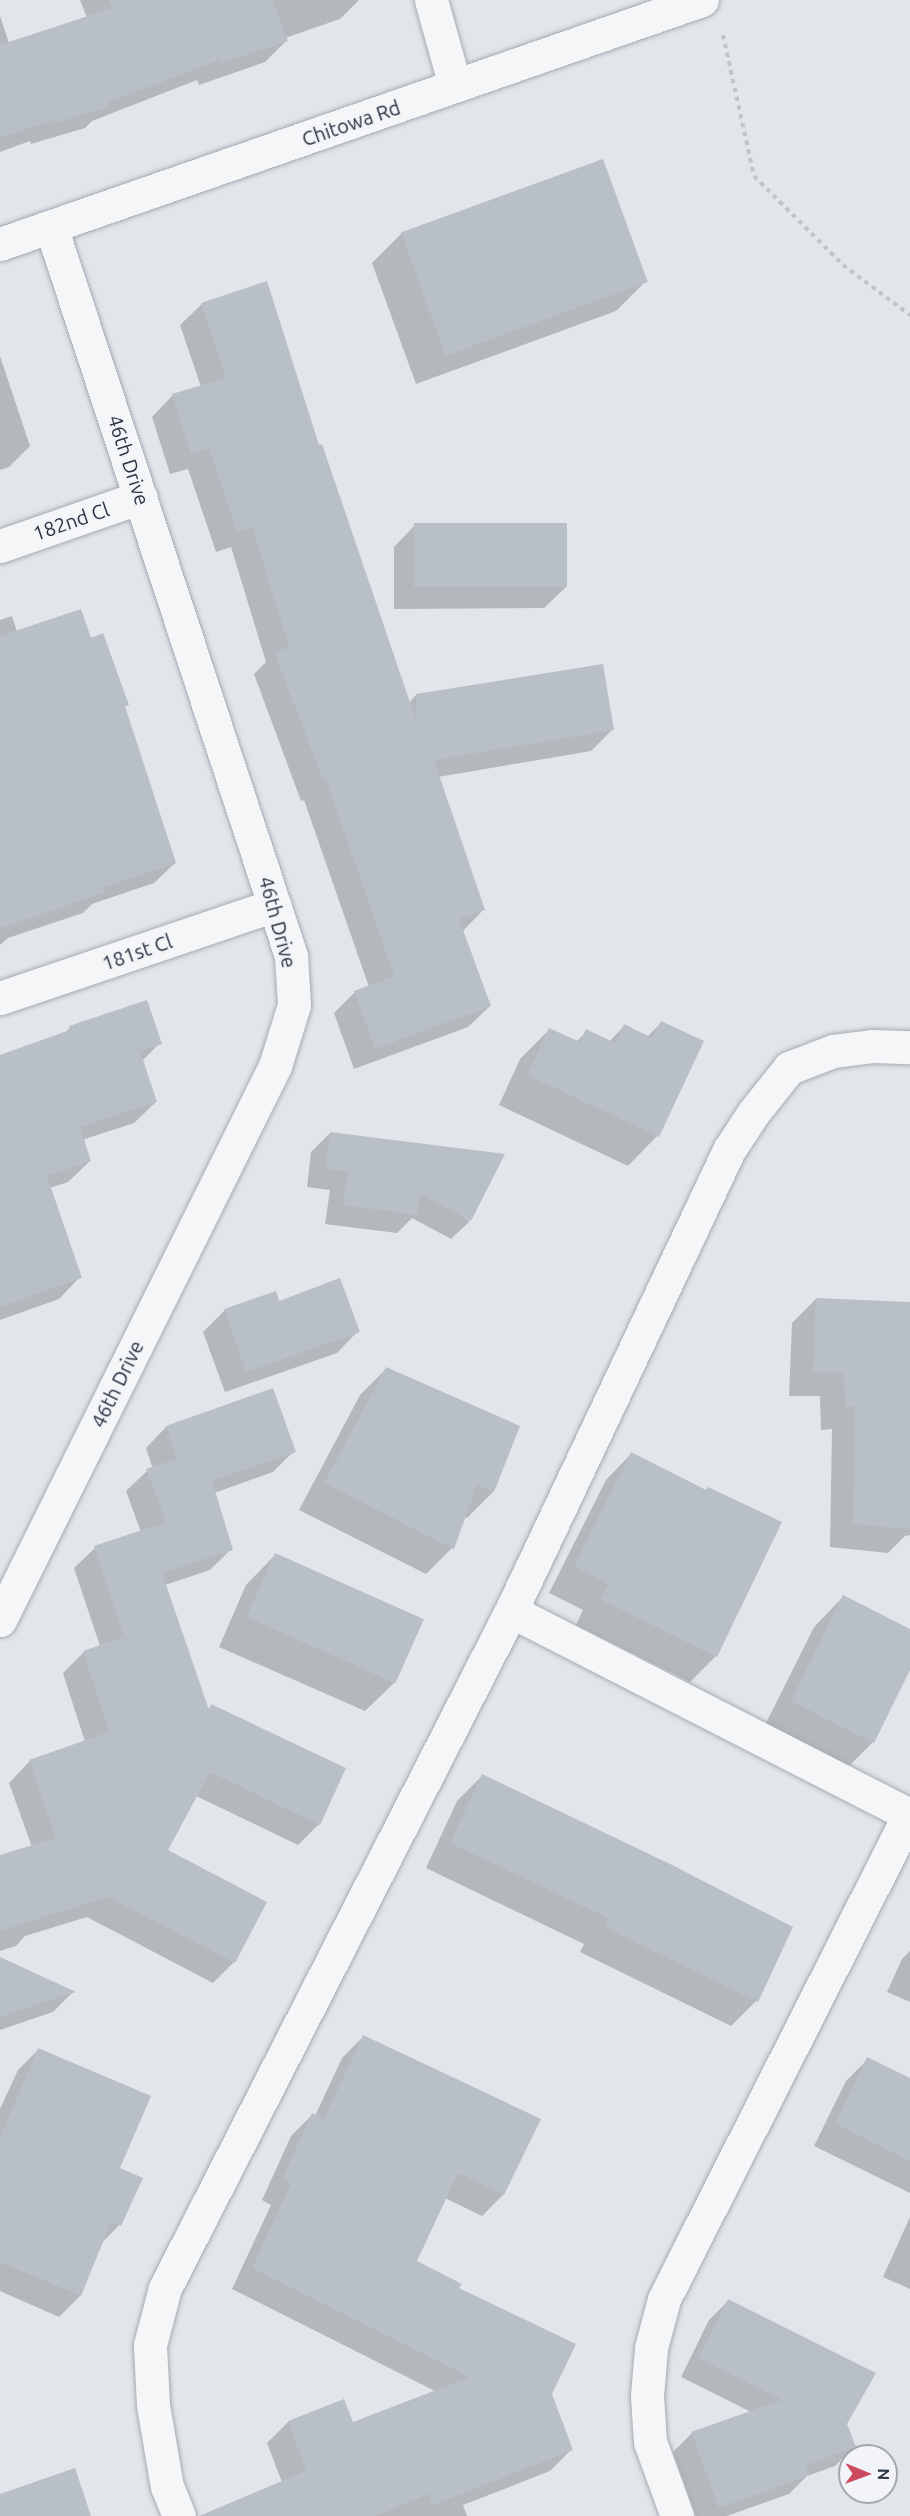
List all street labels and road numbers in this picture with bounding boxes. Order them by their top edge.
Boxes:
street label: Chitowa Rd [299,95,403,151]
street label: 46th Drive [103,412,155,508]
street label: 182nd Cl [30,497,112,545]
street label: 46th Drive [254,874,302,970]
street label: 181st Cl [99,929,175,975]
street label: 46th Drive [86,1337,148,1431]

